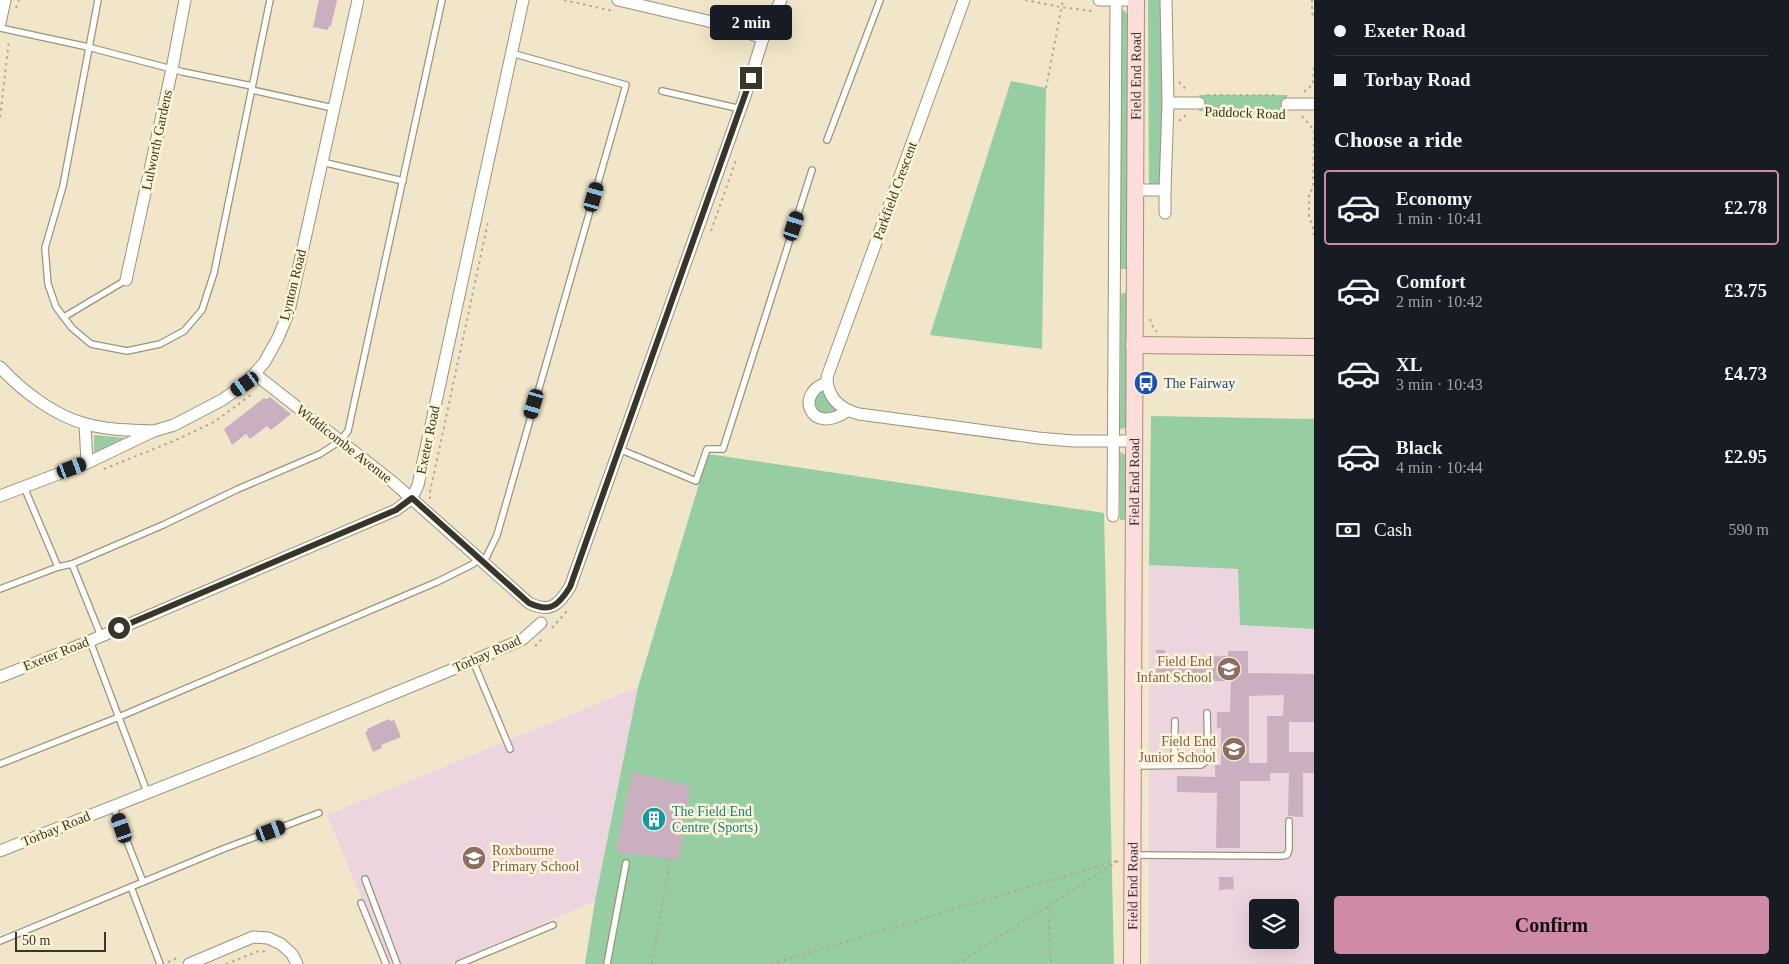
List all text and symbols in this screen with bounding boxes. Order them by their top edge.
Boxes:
callout: 2 min [710,5,792,40]
text: 2 min [732,14,770,31]
text: Exeter Road [1364,20,1466,41]
street label: Field End Road [1128,32,1143,120]
route end [740,67,762,89]
text: Torbay Road [1364,69,1470,90]
street label: Lulworth Gardens [139,88,175,192]
street label: Paddock Road [1204,104,1286,122]
text: Choose a ride [1334,127,1462,152]
street label: Parkfield Crescent [870,140,920,242]
car [582,181,605,213]
icon: car [1336,185,1381,230]
text: Economy [1396,188,1472,209]
text: £2.78 [1724,197,1767,218]
car [782,209,805,243]
text: 1 min · 10:41 [1396,210,1483,227]
street label: Lynton Road [277,248,309,322]
icon: car [1336,268,1381,313]
text: Comfort [1396,271,1466,292]
text: £3.75 [1724,280,1767,301]
text: 2 min · 10:42 [1396,293,1483,310]
icon: car [1336,351,1381,396]
text: XL [1396,354,1422,375]
text: £4.73 [1724,363,1767,384]
car [228,369,261,399]
bus stop icon: The Fairway [1133,370,1159,396]
place label: The Fairway [1164,376,1235,391]
text: 3 min · 10:43 [1396,376,1483,393]
car [522,388,545,420]
street label: Widdicombe Avenue [293,402,395,486]
street label: Exeter Road [413,404,443,476]
icon: car [1336,434,1381,479]
text: Black [1396,437,1442,458]
street label: Field End Road [1126,438,1142,526]
text: £2.95 [1724,446,1767,467]
car [55,456,88,480]
text: 4 min · 10:44 [1396,459,1483,476]
icon: cash [1334,516,1362,544]
text: Cash [1374,519,1412,540]
text: 590 m [1729,521,1769,538]
route start [108,617,130,639]
street label: Torbay Road [451,632,523,676]
street label: Exeter Road [21,634,91,674]
place label: Field End Infant School [1136,654,1212,685]
school or university icon: Field End Infant School [1216,656,1242,682]
place label: Field End Junior School [1139,734,1216,765]
school or university icon: Field End Junior School [1221,736,1247,762]
place label: The Field End Centre (Sports) [672,804,758,836]
building icon: The Field End Centre (Sports) [641,806,667,832]
street label: Torbay Road [20,808,92,850]
car [110,811,133,845]
car [254,819,287,843]
street label: Field End Road [1125,842,1140,930]
place label: Roxbourne Primary School [492,843,580,874]
school or university icon: Roxbourne Primary School [461,845,487,871]
button: Confirm [1334,896,1769,954]
map controls [1249,899,1299,949]
button: layers [1249,899,1299,949]
scale bar [15,929,106,952]
text: 50 m [22,933,50,948]

